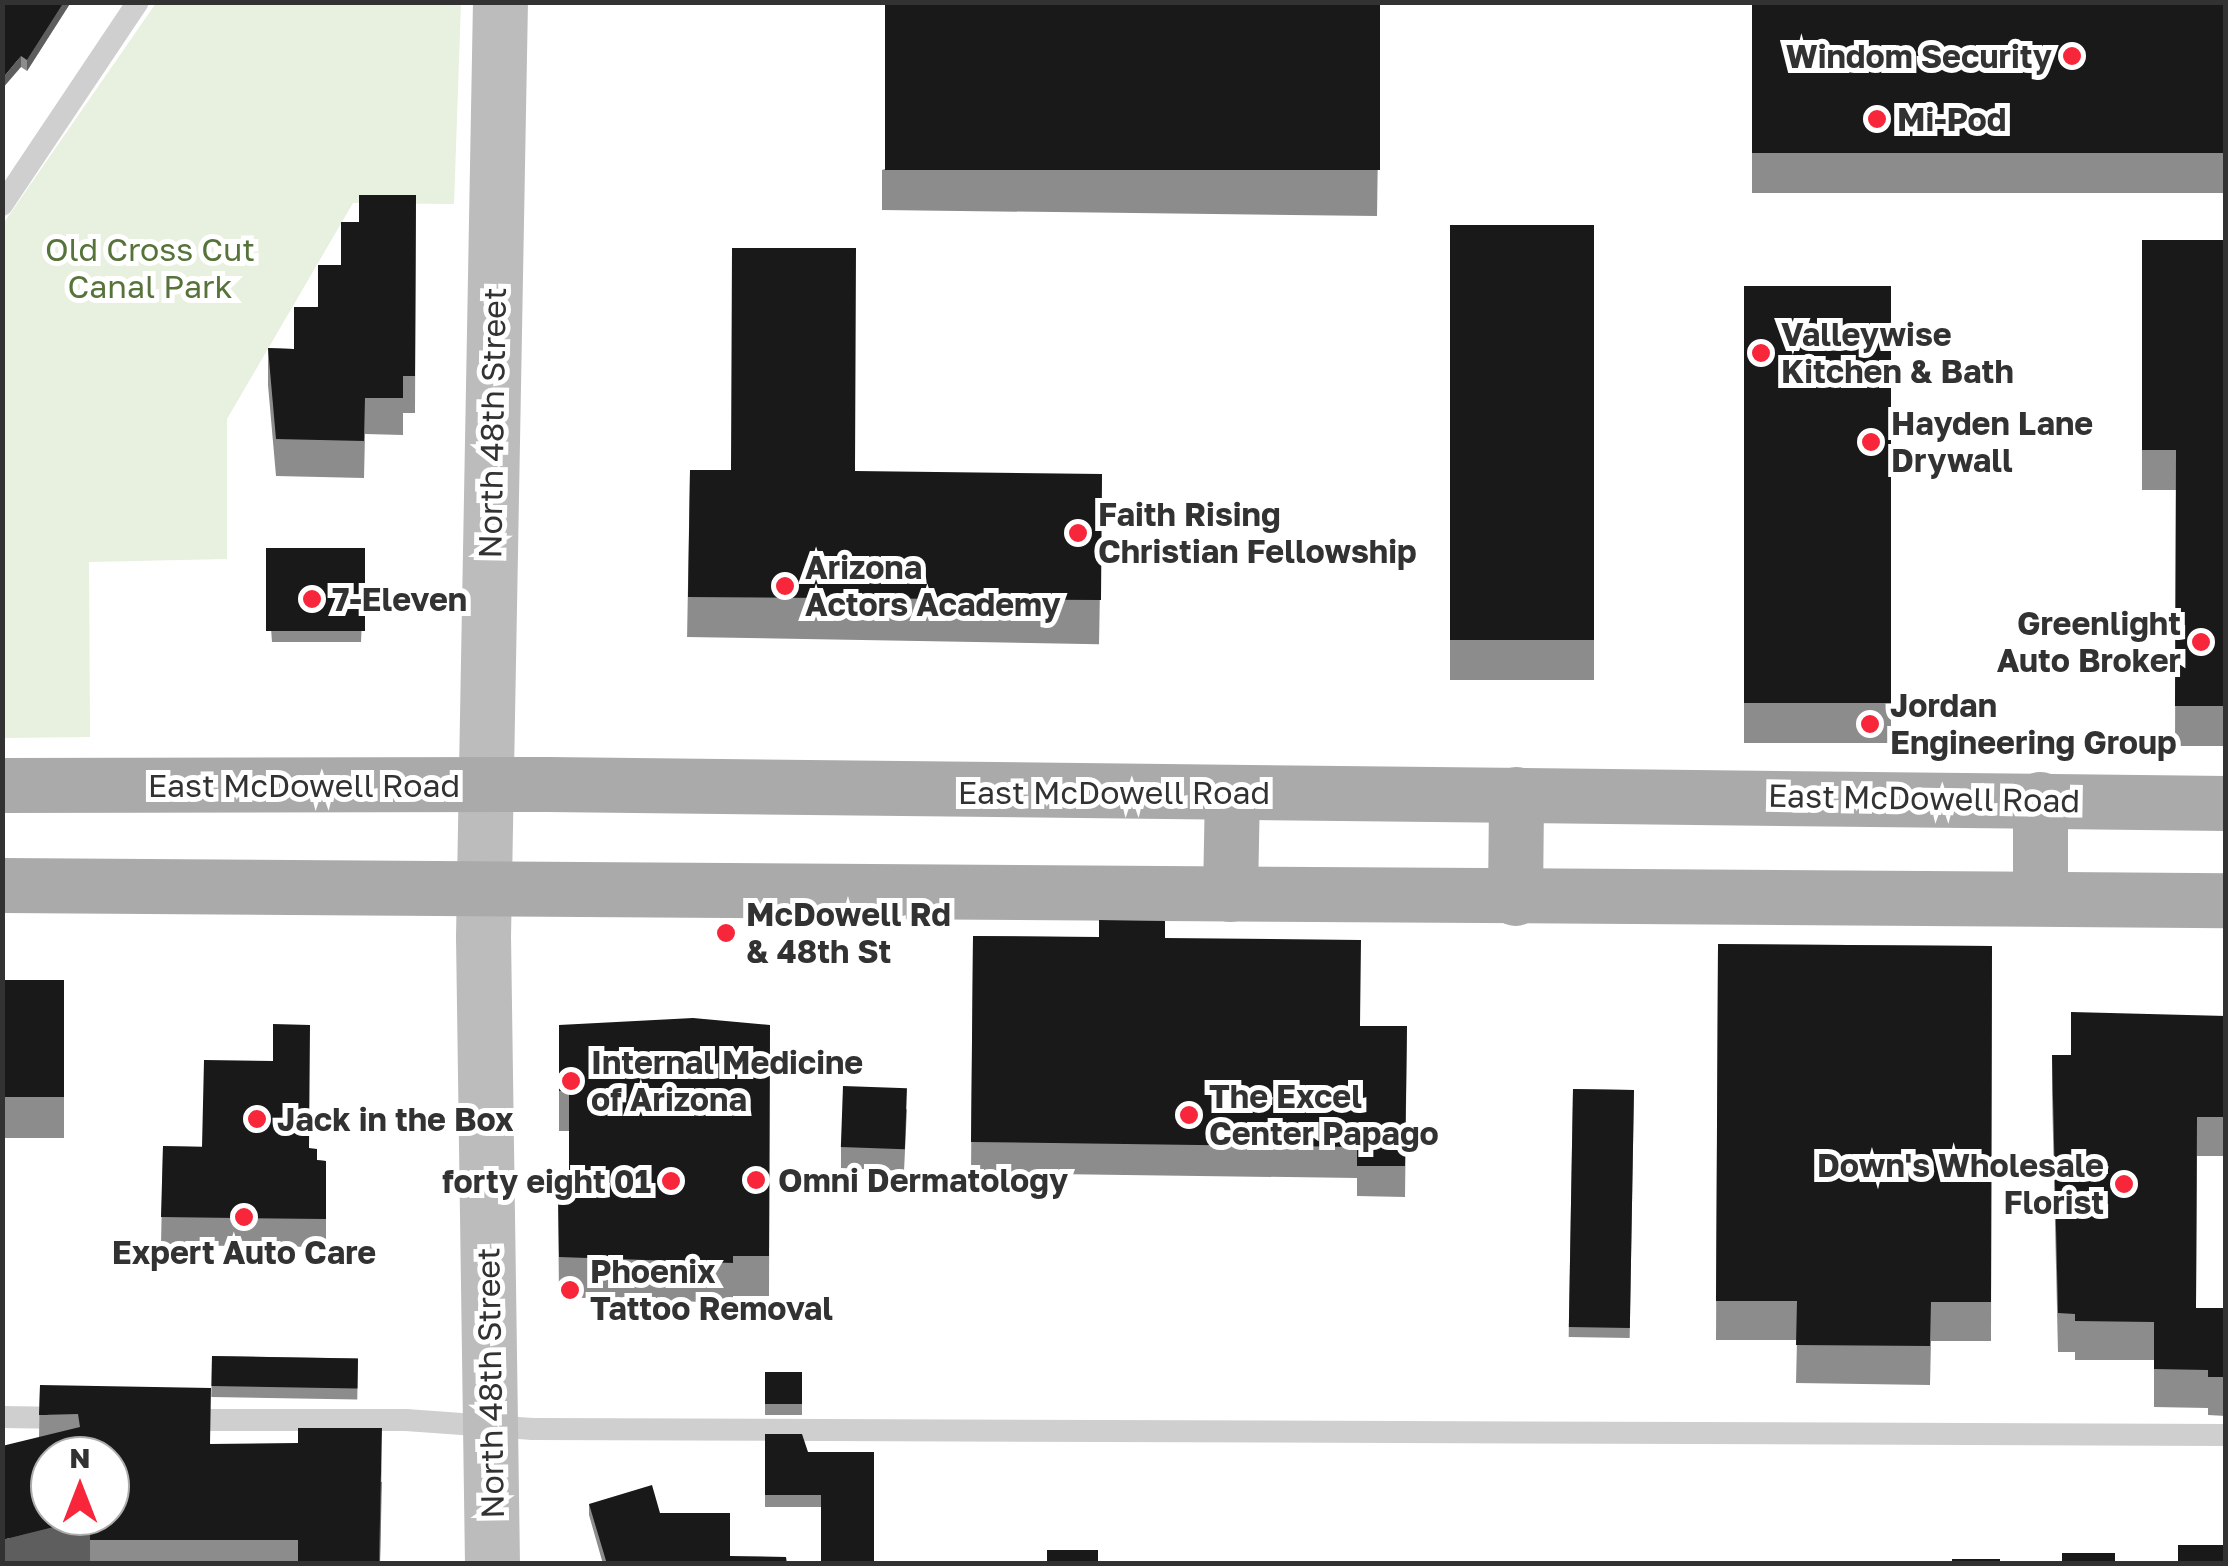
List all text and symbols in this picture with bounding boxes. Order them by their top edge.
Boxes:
place label: Windom Security [1786,37,2052,75]
marker: Windom Security [2061,45,2083,67]
place label: Mi-Pod [1897,100,2006,138]
marker: Mi-Pod [1866,108,1888,130]
park label: Old Cross Cut Canal Park [45,231,255,306]
street label: North 48th Street [470,287,514,559]
place label: Valleywise Kitchen & Bath [1781,316,2014,391]
marker: Valleywise Kitchen & Bath [1750,342,1772,364]
place label: Hayden Lane Drywall [1891,405,2093,480]
marker: Hayden Lane Drywall [1860,431,1882,453]
place label: Faith Rising Christian Fellowship [1098,496,1417,571]
marker: Faith Rising Christian Fellowship [1067,522,1089,544]
place label: Arizona Actors Academy [805,549,1061,624]
marker: Arizona Actors Academy [774,575,796,597]
place label: 7-Eleven [332,580,467,618]
marker: 7-Eleven [301,588,323,610]
place label: Greenlight Auto Broker [1997,605,2181,680]
marker: Greenlight Auto Broker [2190,631,2212,653]
place label: Jordan Engineering Group [1890,687,2177,762]
marker: Jordan Engineering Group [1859,713,1881,735]
street label: East McDowell Road [148,766,460,804]
street label: East McDowell Road [958,773,1270,811]
street label: East McDowell Road [1768,776,2080,820]
place label: McDowell Rd & 48th St [746,896,951,971]
marker: McDowell Rd & 48th St [715,922,737,944]
place label: Internal Medicine of Arizona [591,1044,863,1119]
marker: Internal Medicine of Arizona [560,1070,582,1092]
place label: The Excel Center Papago [1209,1078,1439,1153]
place label: Jack in the Box [277,1100,514,1138]
marker: The Excel Center Papago [1178,1104,1200,1126]
marker: Jack in the Box [246,1108,268,1130]
place label: Down's Wholesale Florist [1817,1147,2104,1222]
place label: Omni Dermatology [778,1161,1068,1199]
place label: forty eight 01 [442,1162,651,1200]
marker: Omni Dermatology [743,1167,769,1193]
marker: forty eight 01 [660,1170,682,1192]
marker: Down's Wholesale Florist [2113,1173,2135,1195]
marker: Expert Auto Care [233,1206,255,1228]
place label: Expert Auto Care [112,1233,376,1271]
street label: North 48th Street [468,1247,512,1519]
place label: Phoenix Tattoo Removal [590,1253,833,1328]
marker: Phoenix Tattoo Removal [559,1279,581,1301]
north arrow [30,1436,130,1536]
text: N [69,1441,91,1474]

